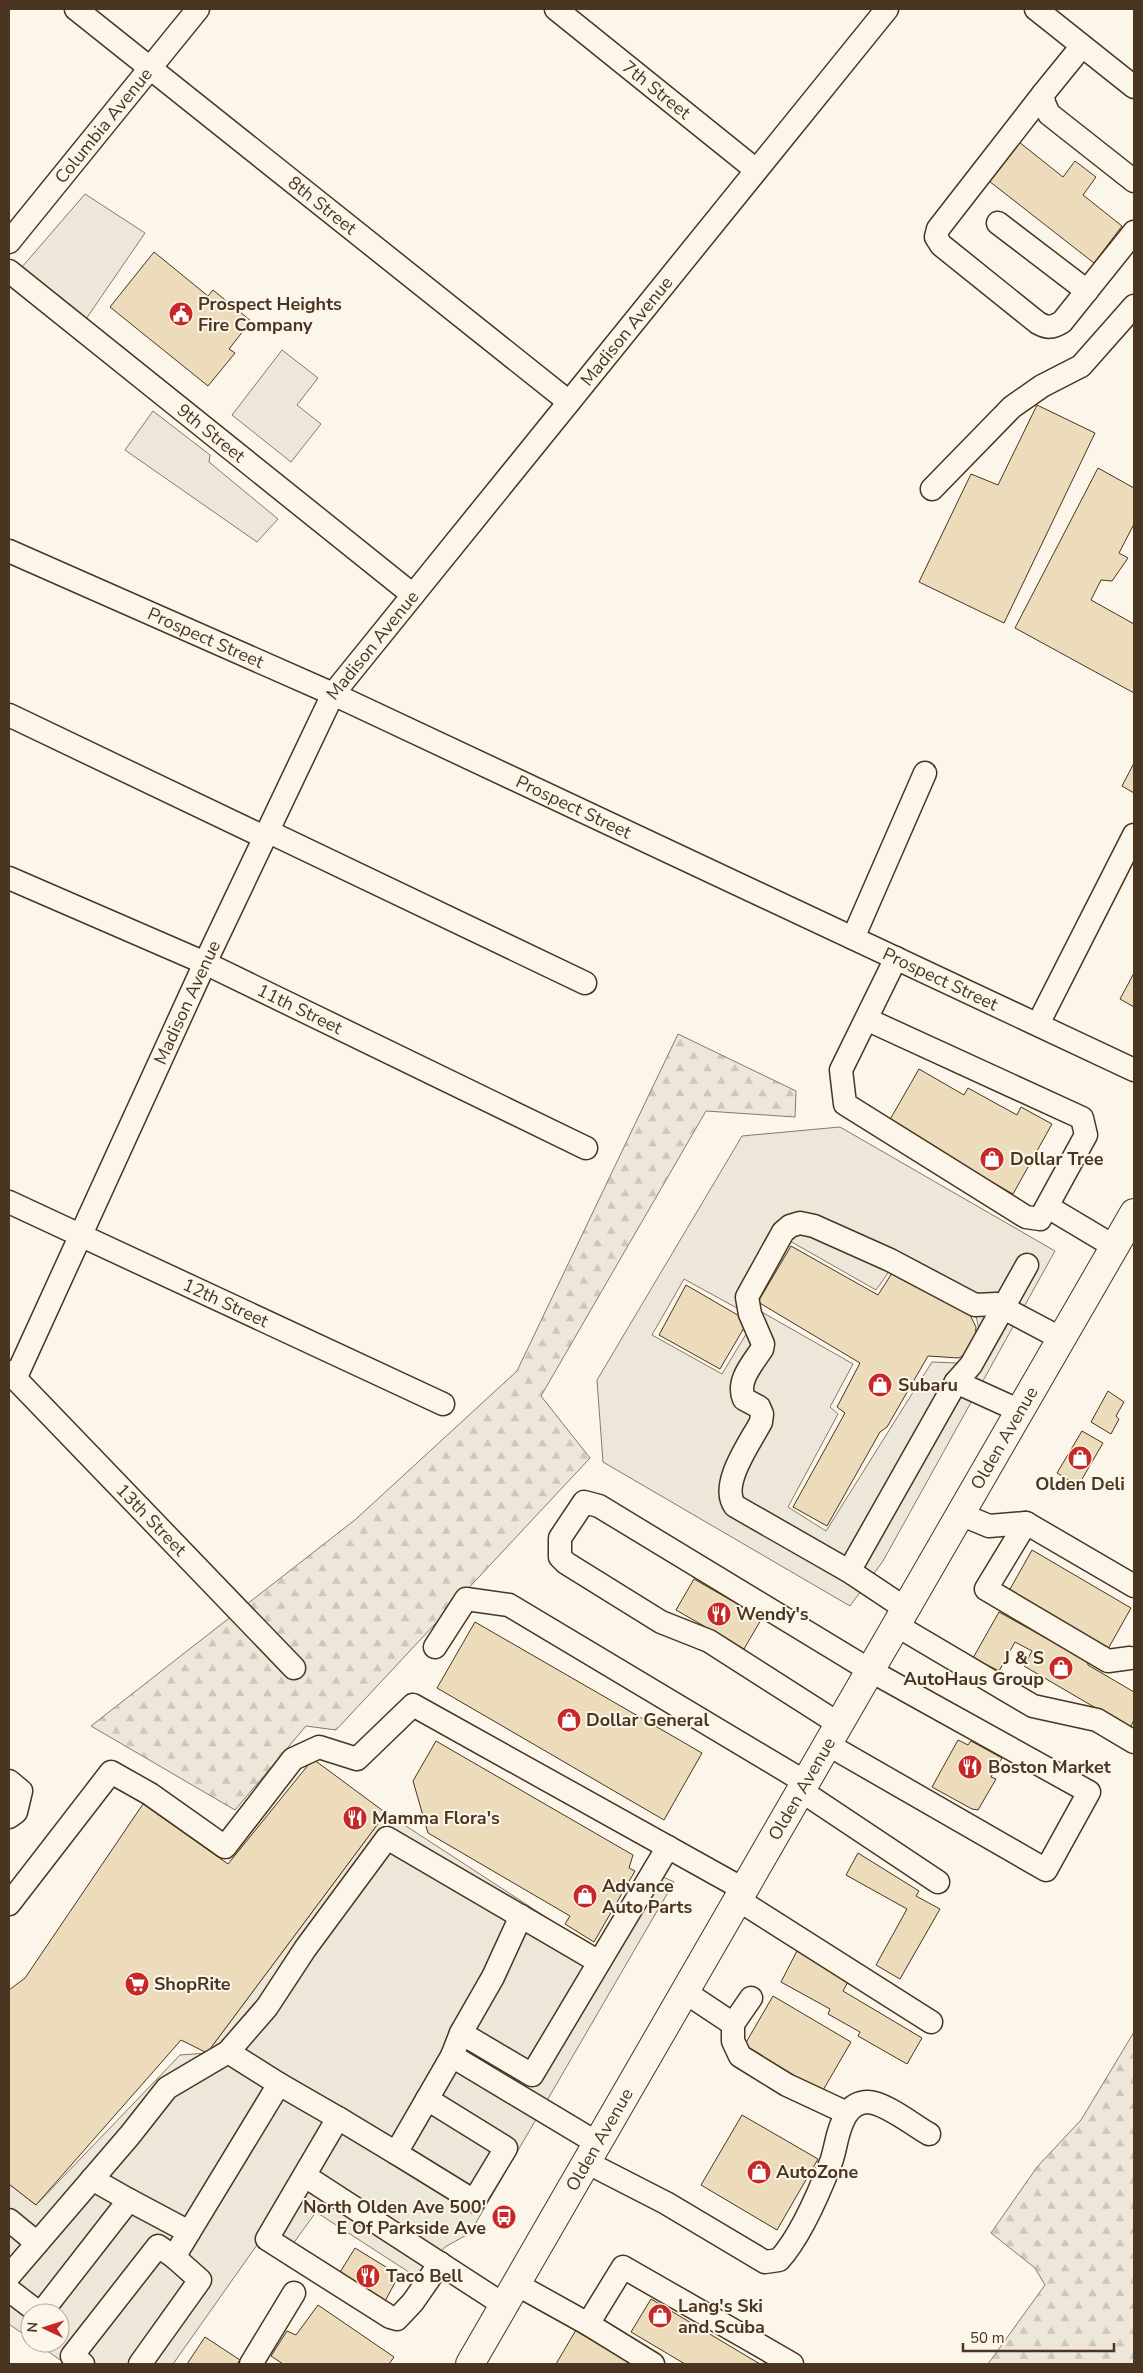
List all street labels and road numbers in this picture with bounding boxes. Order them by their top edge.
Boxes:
street label: 7th Street [617,55,696,125]
street label: Columbia Avenue [49,63,158,188]
street label: 8th Street [283,171,362,240]
street label: Madison Avenue [575,271,678,391]
street label: 9th Street [172,398,251,468]
street label: Madison Avenue [321,585,424,705]
street label: Prospect Street [144,602,268,674]
street label: Prospect Street [512,770,636,845]
street label: Madison Avenue [148,936,226,1069]
street label: Prospect Street [879,942,1002,1017]
street label: 11th Street [253,978,347,1040]
street label: 12th Street [179,1273,273,1333]
street label: Olden Avenue [965,1382,1043,1494]
street label: 13th Street [111,1478,192,1562]
street label: Olden Avenue [763,1733,841,1845]
street label: Olden Avenue [560,2084,639,2196]

